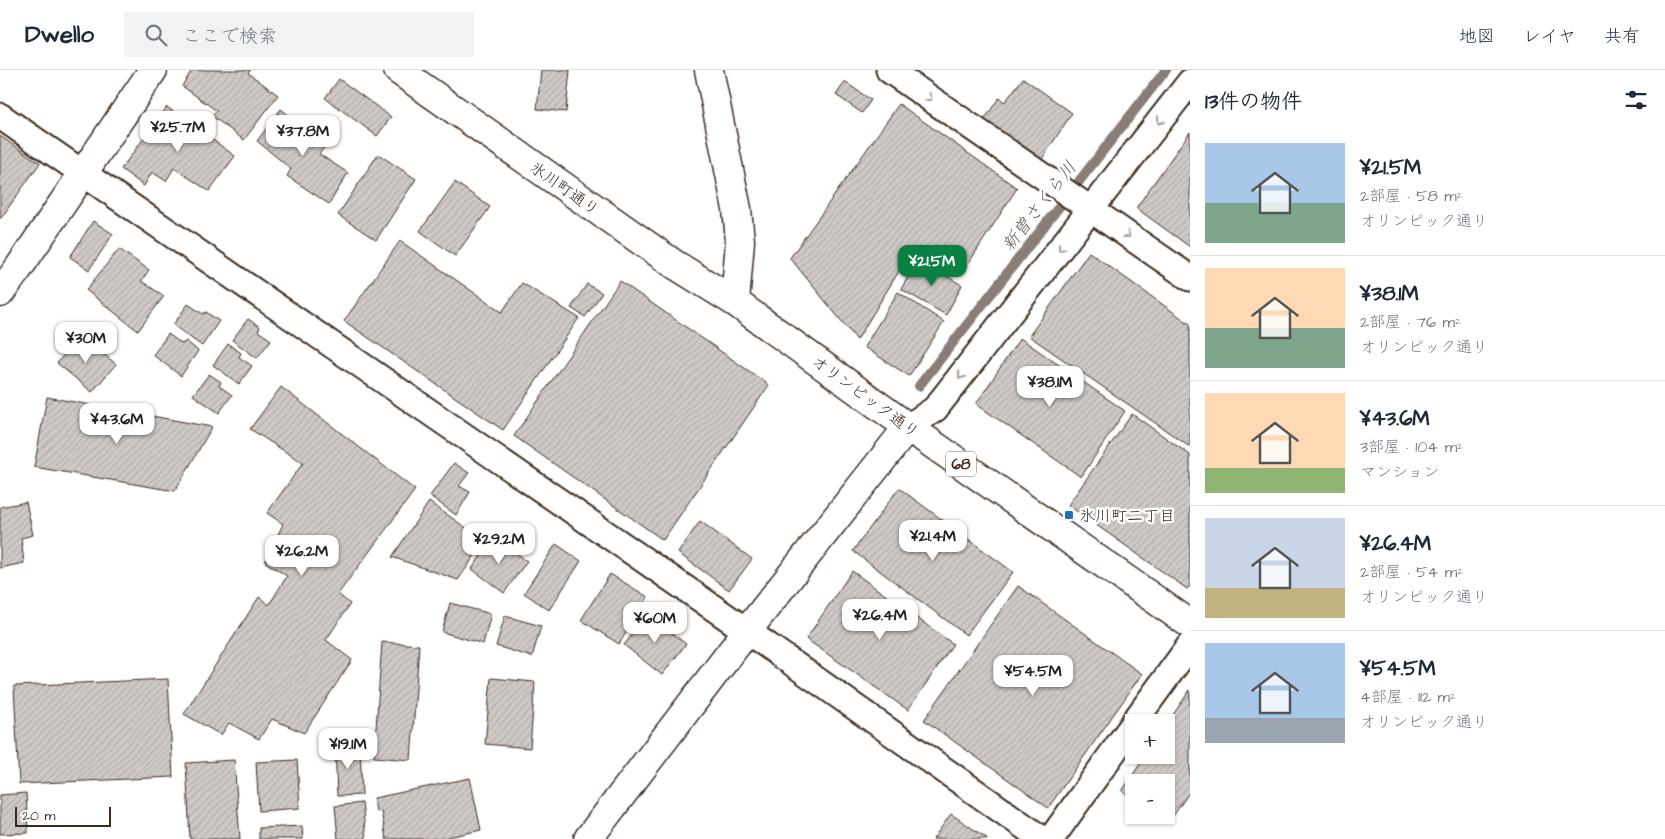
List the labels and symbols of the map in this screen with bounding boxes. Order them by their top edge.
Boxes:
one-way arrow [923,92,933,101]
pin: ¥25.7M [137,111,219,153]
pin: ¥37.8M [262,114,344,157]
one-way arrow [1157,115,1166,125]
water label: 新曽さくら川 [996,156,1082,257]
street label: 氷川町通り [525,157,604,221]
one-way arrow [1122,228,1131,238]
one-way arrow [1057,242,1066,251]
pin: ¥21.5M [891,244,973,287]
pin: ¥30M [56,322,116,364]
street label: オリンピック通り [807,350,924,443]
pin: ¥38.1M [1009,366,1091,408]
one-way arrow [957,370,966,379]
pin: ¥43.6M [76,402,158,445]
road number: 68 [946,452,976,476]
place label: 氷川町二丁目 [1079,505,1175,527]
marker: 氷川町二丁目 [1063,509,1075,521]
pin: ¥21.4M [892,520,974,562]
pin: ¥29.2M [458,522,540,565]
pin: ¥26.2M [261,534,343,577]
pin: ¥26.4M [839,598,921,641]
pin: ¥60M [625,602,685,644]
pin: ¥54.5M [992,654,1074,697]
pin: ¥19.1M [307,728,389,770]
scale bar [15,804,111,827]

